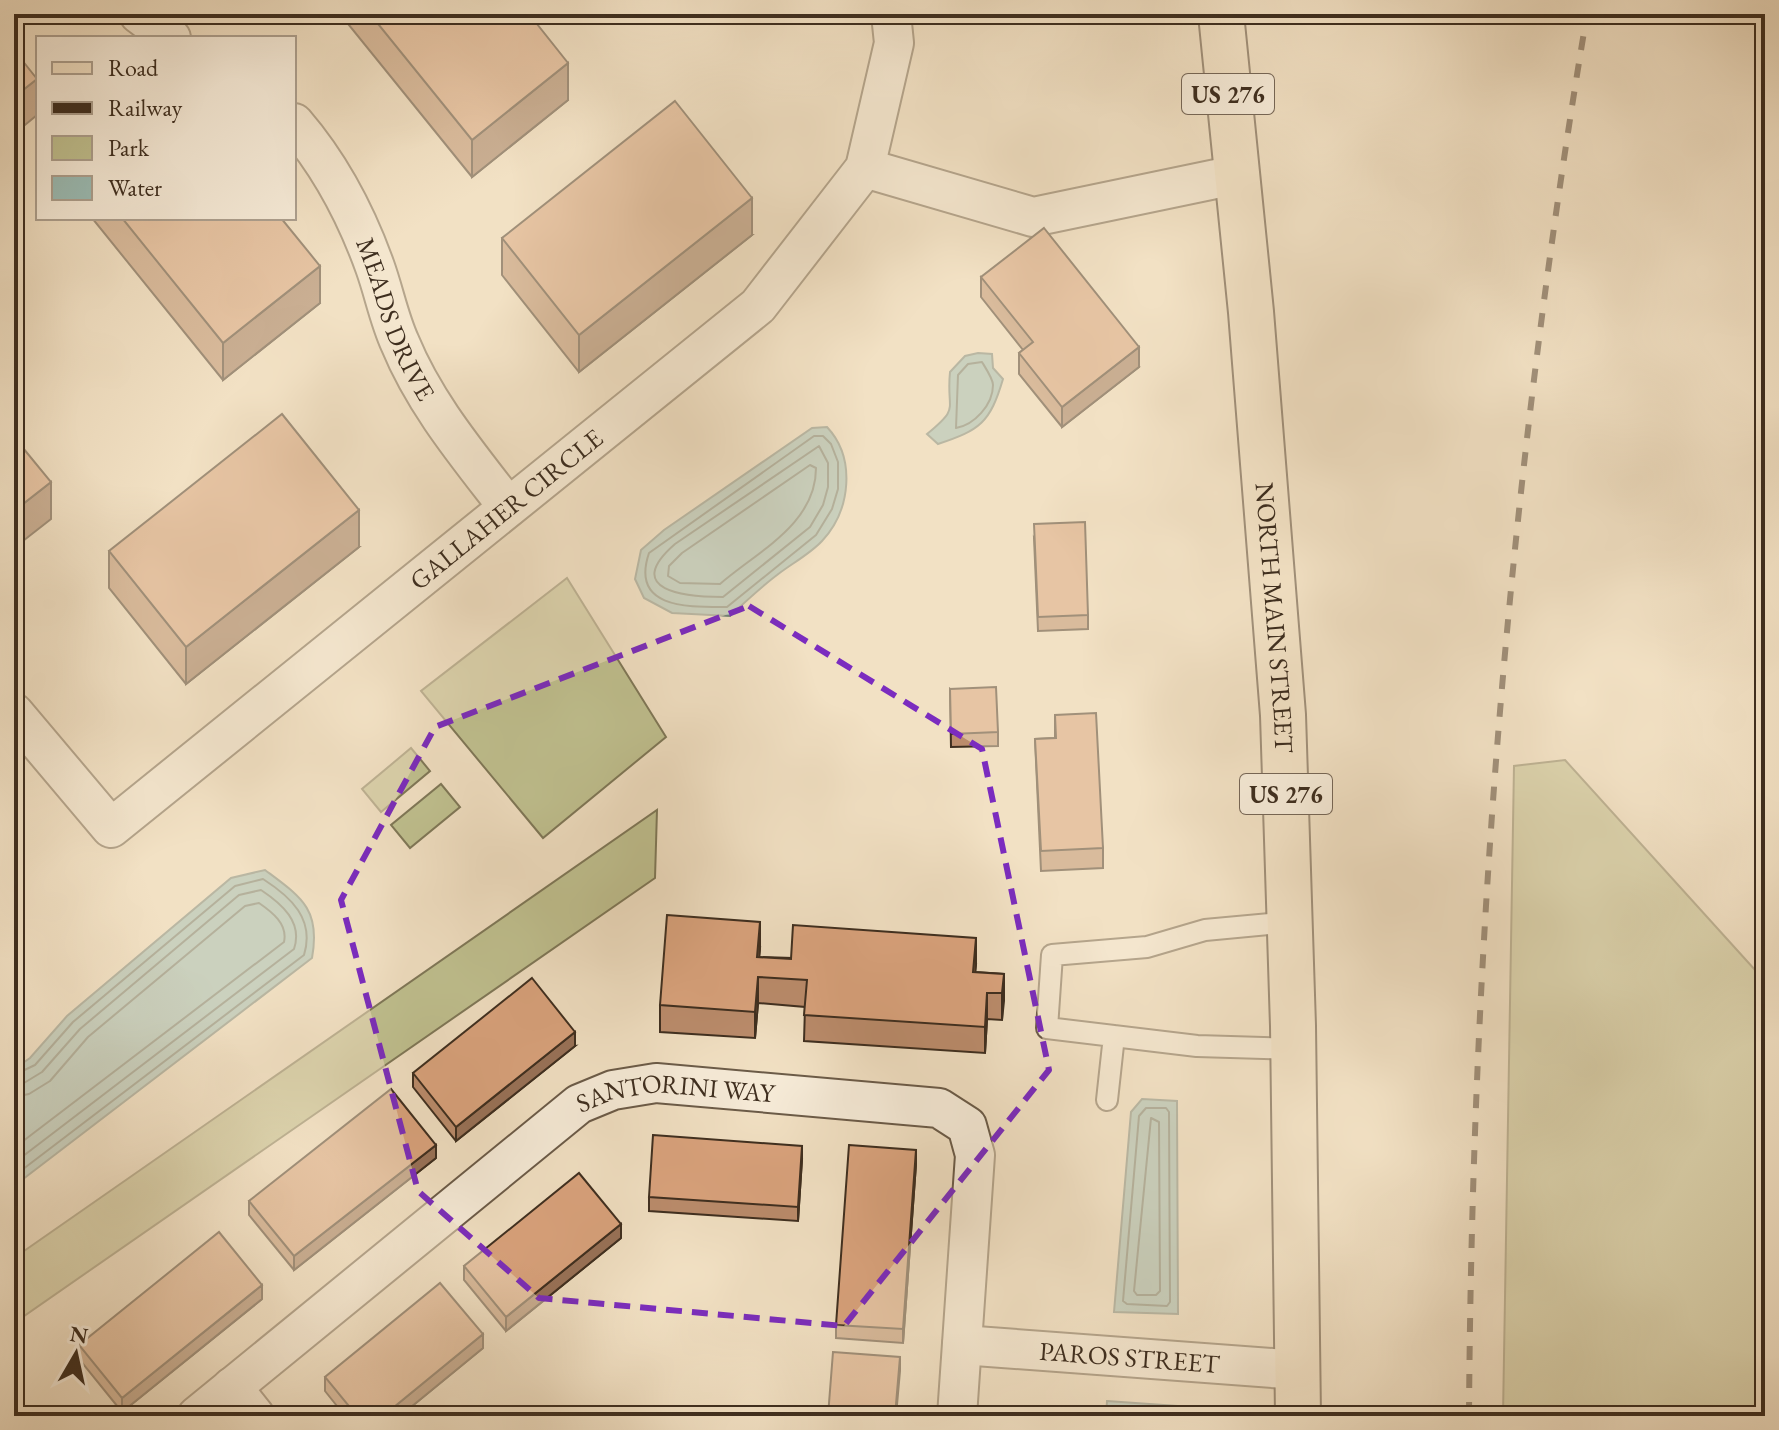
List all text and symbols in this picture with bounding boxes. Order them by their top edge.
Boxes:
legend [36,36,296,220]
text: Road [108,52,159,83]
road number: US 276 [1182,74,1274,114]
text: Railway [108,92,183,123]
text: Park [108,132,150,163]
text: Water [108,172,162,203]
street label: MEADS DRIVE [348,232,443,407]
street label: GALLAHER CIRCLE [402,421,610,598]
street label: NORTH MAIN STREET [1248,481,1301,754]
road number: US 276 [1240,774,1332,814]
street label: SANTORINI WAY [571,1065,778,1120]
north arrow [36,1314,116,1394]
text: N [68,1319,90,1350]
street label: PAROS STREET [1038,1334,1221,1381]

